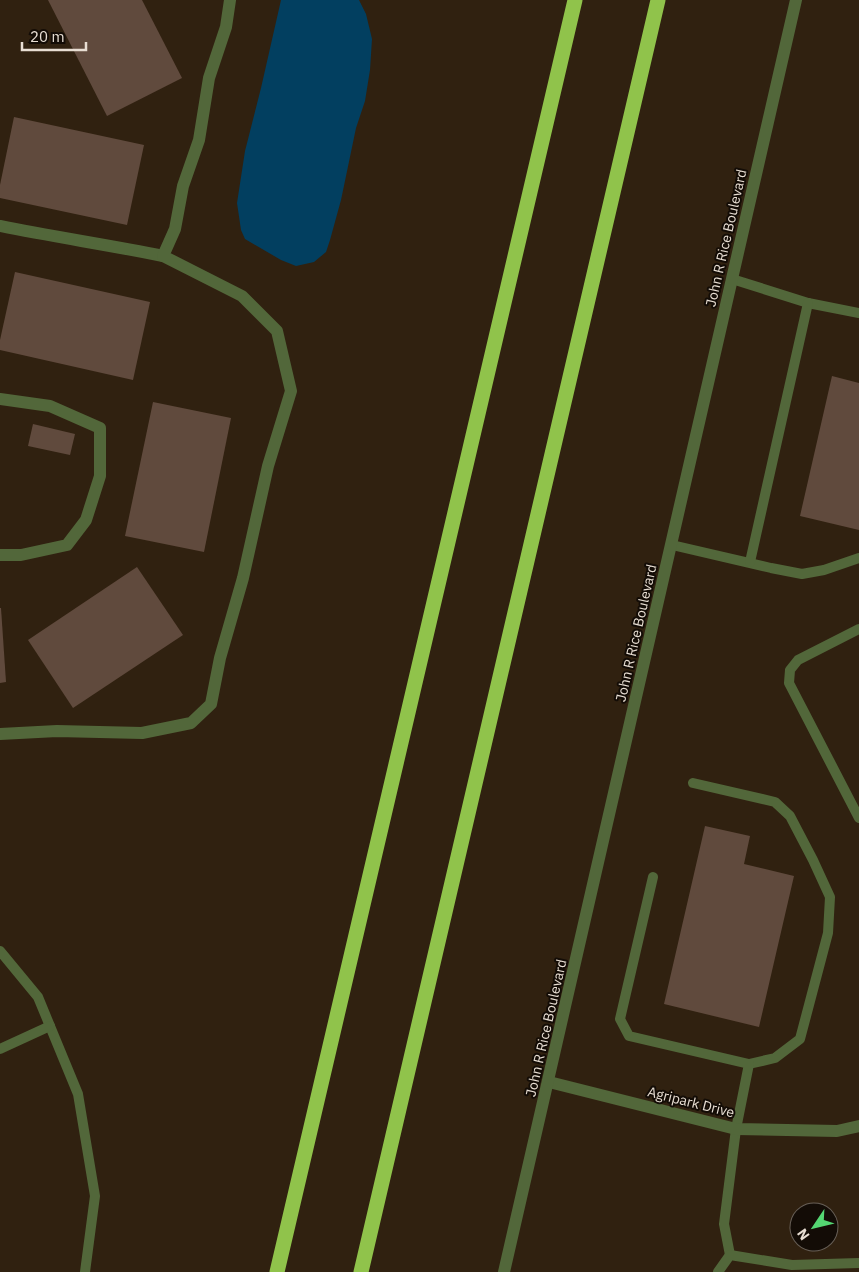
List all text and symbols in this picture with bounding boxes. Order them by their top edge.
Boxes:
scale bar [22,20,86,52]
text: 20 m [30,27,65,46]
street label: John R Rice Boulevard [701,167,751,309]
street label: John R Rice Boulevard [611,562,661,704]
street label: John R Rice Boulevard [521,957,571,1099]
street label: Agripark Drive [646,1083,737,1122]
north arrow [789,1202,839,1252]
text: N [793,1225,814,1244]

